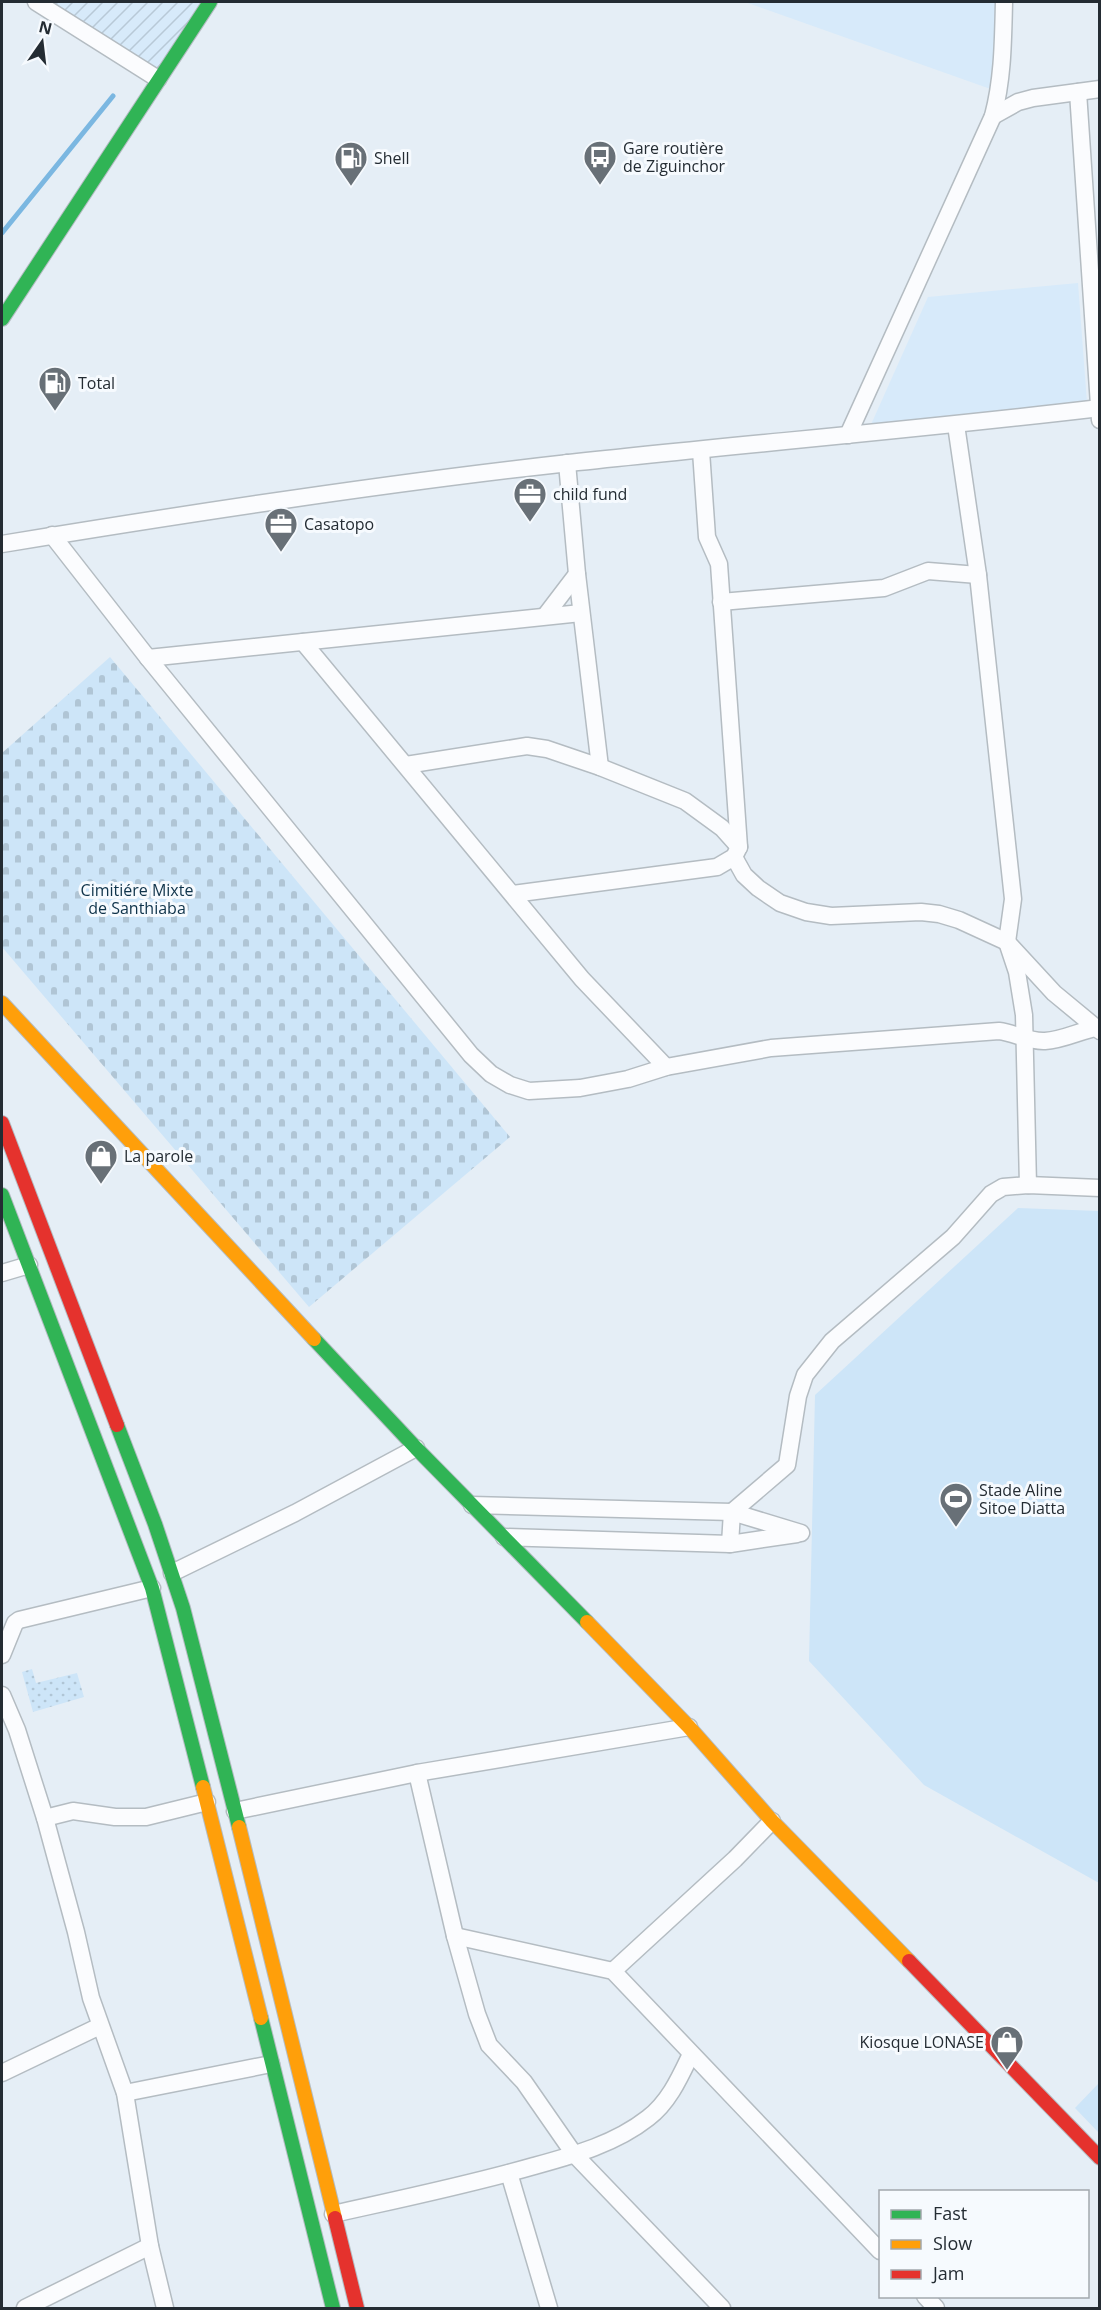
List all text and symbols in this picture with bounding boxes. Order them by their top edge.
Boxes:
north arrow [12,12,72,72]
text: N [37,15,55,40]
place label: Gare routière de Ziguinchor [623,137,726,177]
bus stop icon: Gare routière de Ziguinchor [582,139,618,186]
fuel station icon: Shell [333,140,369,187]
place label: Shell [374,147,410,169]
fuel station icon: Total [37,365,73,412]
place label: Total [78,372,115,394]
office icon: child fund [512,476,548,523]
place label: child fund [553,483,627,505]
office icon: Casatopo [263,506,299,553]
place label: Casatopo [304,513,374,535]
park label: Cimitiére Mixte de Santhiaba [81,879,193,919]
shop icon: La parole [83,1138,119,1185]
place label: La parole [124,1145,193,1167]
place label: Stade Aline Sitoe Diatta [979,1479,1065,1519]
sports icon: Stade Aline Sitoe Diatta [938,1481,974,1528]
shop icon: Kiosque LONASE [989,2024,1025,2071]
place label: Kiosque LONASE [860,2031,984,2053]
legend [879,2190,1089,2298]
text: Fast [933,2201,967,2225]
text: Slow [933,2231,972,2255]
text: Jam [931,2261,965,2285]

